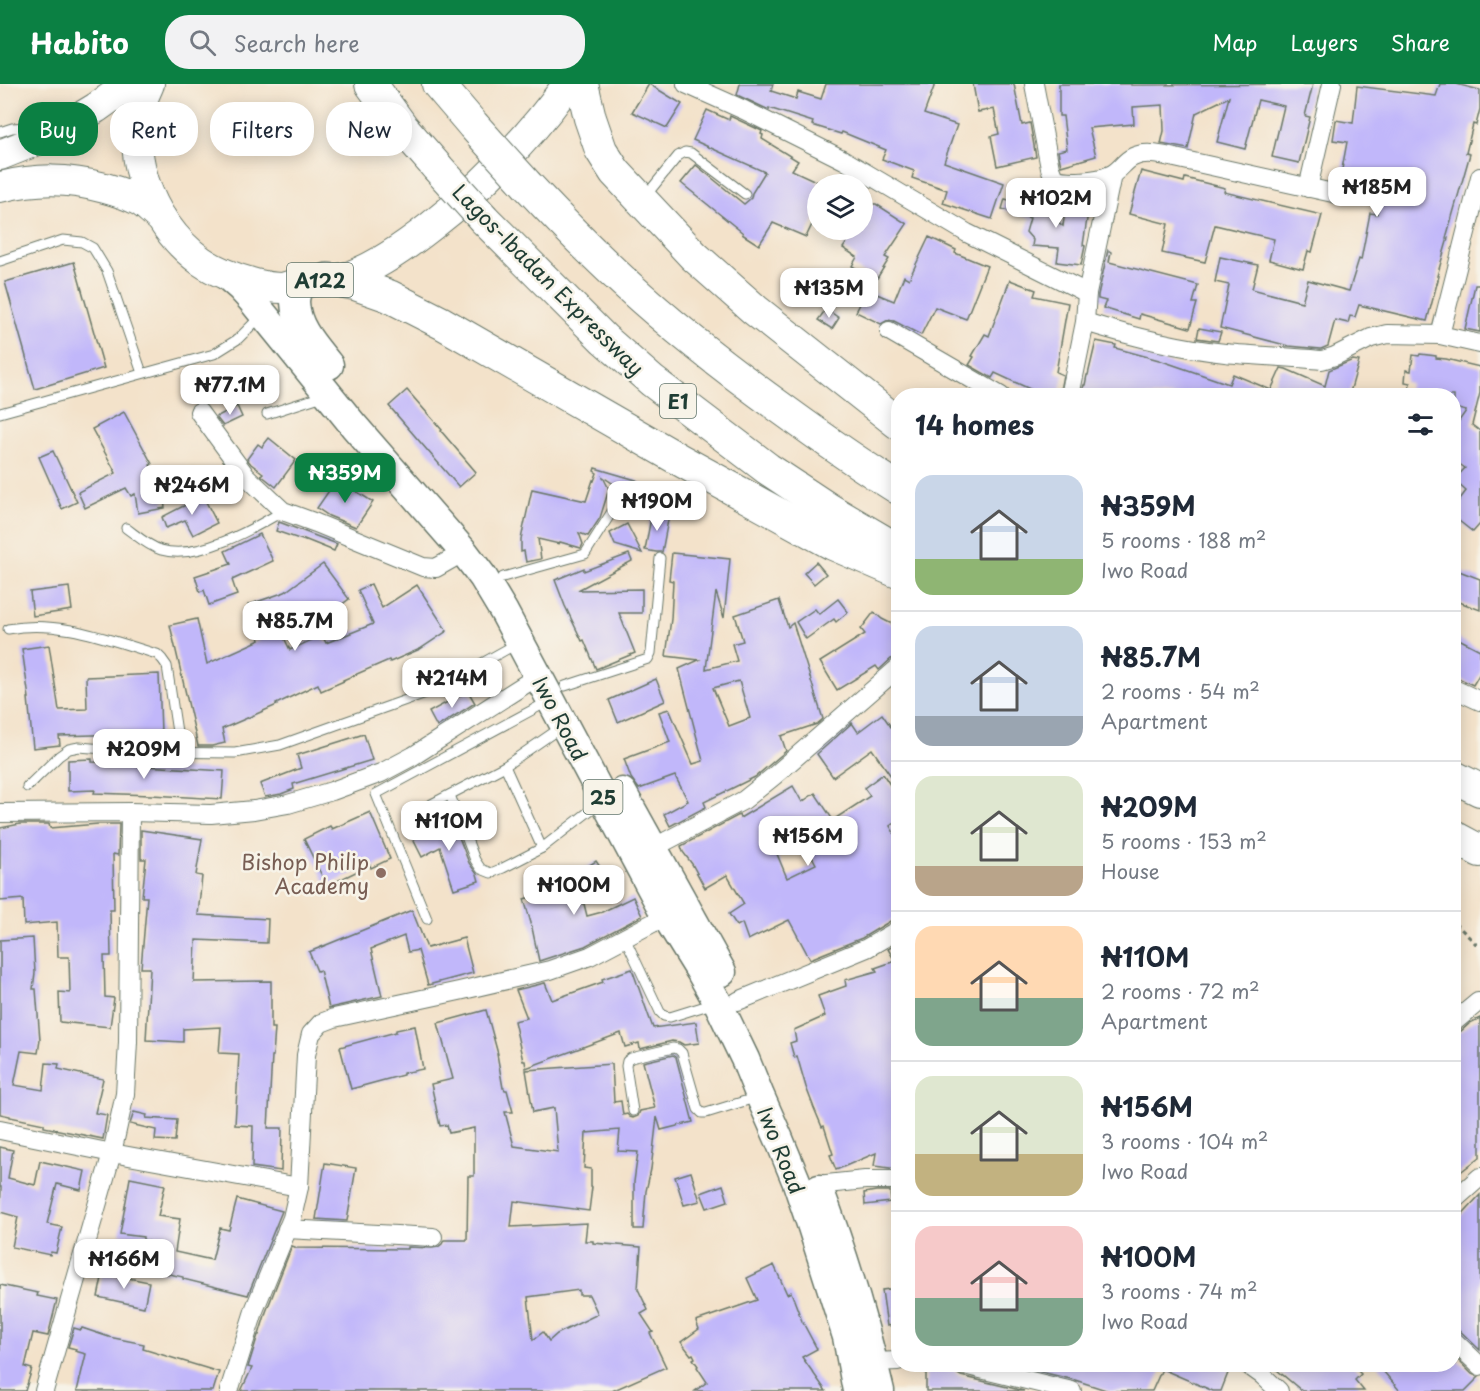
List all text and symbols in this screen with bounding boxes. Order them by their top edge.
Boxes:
search box [165,15,585,69]
text: Habito [30,21,129,64]
icon: search [186,26,219,59]
text: Search here [234,26,360,59]
text: Map [1213,26,1257,58]
text: Layers [1290,26,1358,58]
text: Share [1391,26,1450,58]
chip: Buy [18,102,98,156]
chip: Rent [110,102,198,156]
chip: Filters [210,102,314,156]
chip: New [326,102,412,156]
pin: ₦185M [1335,167,1419,218]
text: ₦185M [1342,171,1412,201]
map controls [807,174,873,240]
button: layers [807,174,873,240]
street label: Lagos-Ibadan Expressway [446,176,652,382]
pin: ₦102M [1014,178,1098,229]
text: ₦102M [1020,182,1092,212]
road number: A122 [287,263,353,297]
pin: ₦135M [787,268,871,319]
text: ₦135M [794,272,864,302]
pin: ₦77.1M [181,365,279,416]
text: ₦77.1M [194,369,266,399]
road number: E1 [660,384,696,418]
text: 14 homes [915,405,1034,444]
icon: filters [1404,408,1437,441]
pin: ₦359M [303,453,387,504]
text: ₦359M [309,457,381,487]
pin: ₦246M [150,465,234,516]
text: ₦246M [154,469,230,499]
pin: ₦190M [615,481,699,532]
text: ₦190M [621,485,693,515]
text: ₦359M [1101,486,1196,525]
icon: home [963,499,1035,571]
text: 5 rooms · 188 m² [1101,525,1266,555]
text: Iwo Road [1101,555,1188,585]
pin: ₦85.7M [246,601,344,652]
text: ₦85.7M [257,605,333,635]
text: ₦85.7M [1101,637,1201,676]
icon: home [963,650,1035,722]
pin: ₦214M [410,658,494,709]
text: ₦214M [416,662,488,692]
street label: Iwo Road [525,670,597,766]
text: 2 rooms · 54 m² [1101,676,1260,706]
text: Apartment [1101,706,1208,736]
pin: ₦209M [102,729,186,780]
text: ₦209M [107,733,181,763]
road number: 25 [584,780,622,814]
text: ₦209M [1101,787,1198,826]
icon: home [963,800,1035,872]
pin: ₦110M [407,801,491,852]
text: ₦110M [415,805,483,835]
pin: ₦156M [766,816,850,867]
text: ₦156M [773,820,843,850]
text: 5 rooms · 153 m² [1101,826,1267,856]
place label: Bishop Philip Academy [241,845,369,901]
text: House [1101,856,1160,886]
pin: ₦100M [532,865,616,916]
marker: Bishop Philip Academy [374,866,388,880]
text: ₦100M [537,869,611,899]
text: ₦110M [1101,937,1189,976]
icon: home [963,950,1035,1022]
text: 2 rooms · 72 m² [1101,976,1260,1006]
text: Apartment [1101,1006,1208,1036]
text: ₦156M [1101,1087,1193,1126]
icon: home [963,1100,1035,1172]
street label: Iwo Road [750,1101,814,1199]
text: 3 rooms · 104 m² [1101,1126,1268,1156]
text: Iwo Road [1101,1156,1188,1186]
text: ₦100M [1101,1237,1196,1276]
pin: ₦166M [82,1239,166,1290]
text: ₦166M [88,1243,160,1273]
icon: home [963,1250,1035,1322]
text: 3 rooms · 74 m² [1101,1276,1258,1306]
text: Iwo Road [1101,1306,1188,1336]

